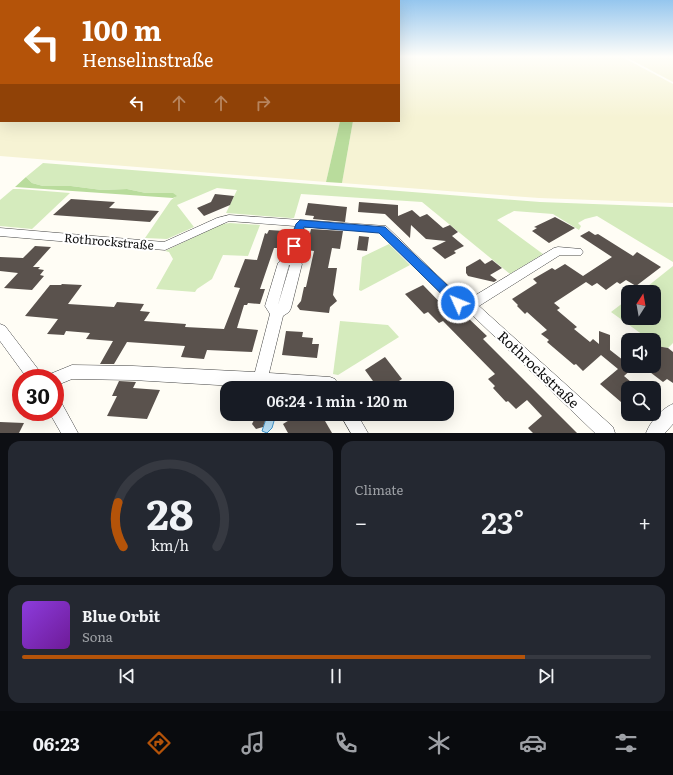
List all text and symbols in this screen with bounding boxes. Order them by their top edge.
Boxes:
text: 100 m [82,8,162,50]
icon: left [16,16,68,68]
text: Henselinstraße [82,46,213,73]
icon: left [126,92,148,114]
icon: ahead [168,92,190,114]
icon: ahead [210,92,232,114]
icon: right [252,92,274,114]
street label: Rothrockstraße [63,228,155,254]
pin [277,229,311,263]
icon: arrive [283,235,305,257]
position arrow [437,282,479,324]
north arrow [621,285,661,325]
map controls [621,285,661,421]
street label: Rothrockstraße [494,326,584,412]
button: sound [621,333,661,373]
speed limit sign: 30 [12,369,64,421]
button: search [621,381,661,421]
text: 06:24 · 1 min · 120 m [266,389,408,412]
text: Climate [355,480,403,499]
text: 28 [147,481,194,543]
text: 23° [481,499,524,543]
text: − [355,505,367,538]
text: + [638,505,651,538]
text: km/h [151,534,190,555]
text: Blue Orbit [82,604,160,627]
text: Sona [82,627,113,646]
icon: previous [116,665,138,687]
icon: pause [325,665,347,687]
icon: next [535,665,557,687]
icon: directions [145,729,173,757]
icon: music [239,729,267,757]
icon: phone [332,729,360,757]
icon: climate [425,729,453,757]
icon: car [519,729,547,757]
icon: filters [612,729,640,757]
text: 06:23 [33,730,80,757]

